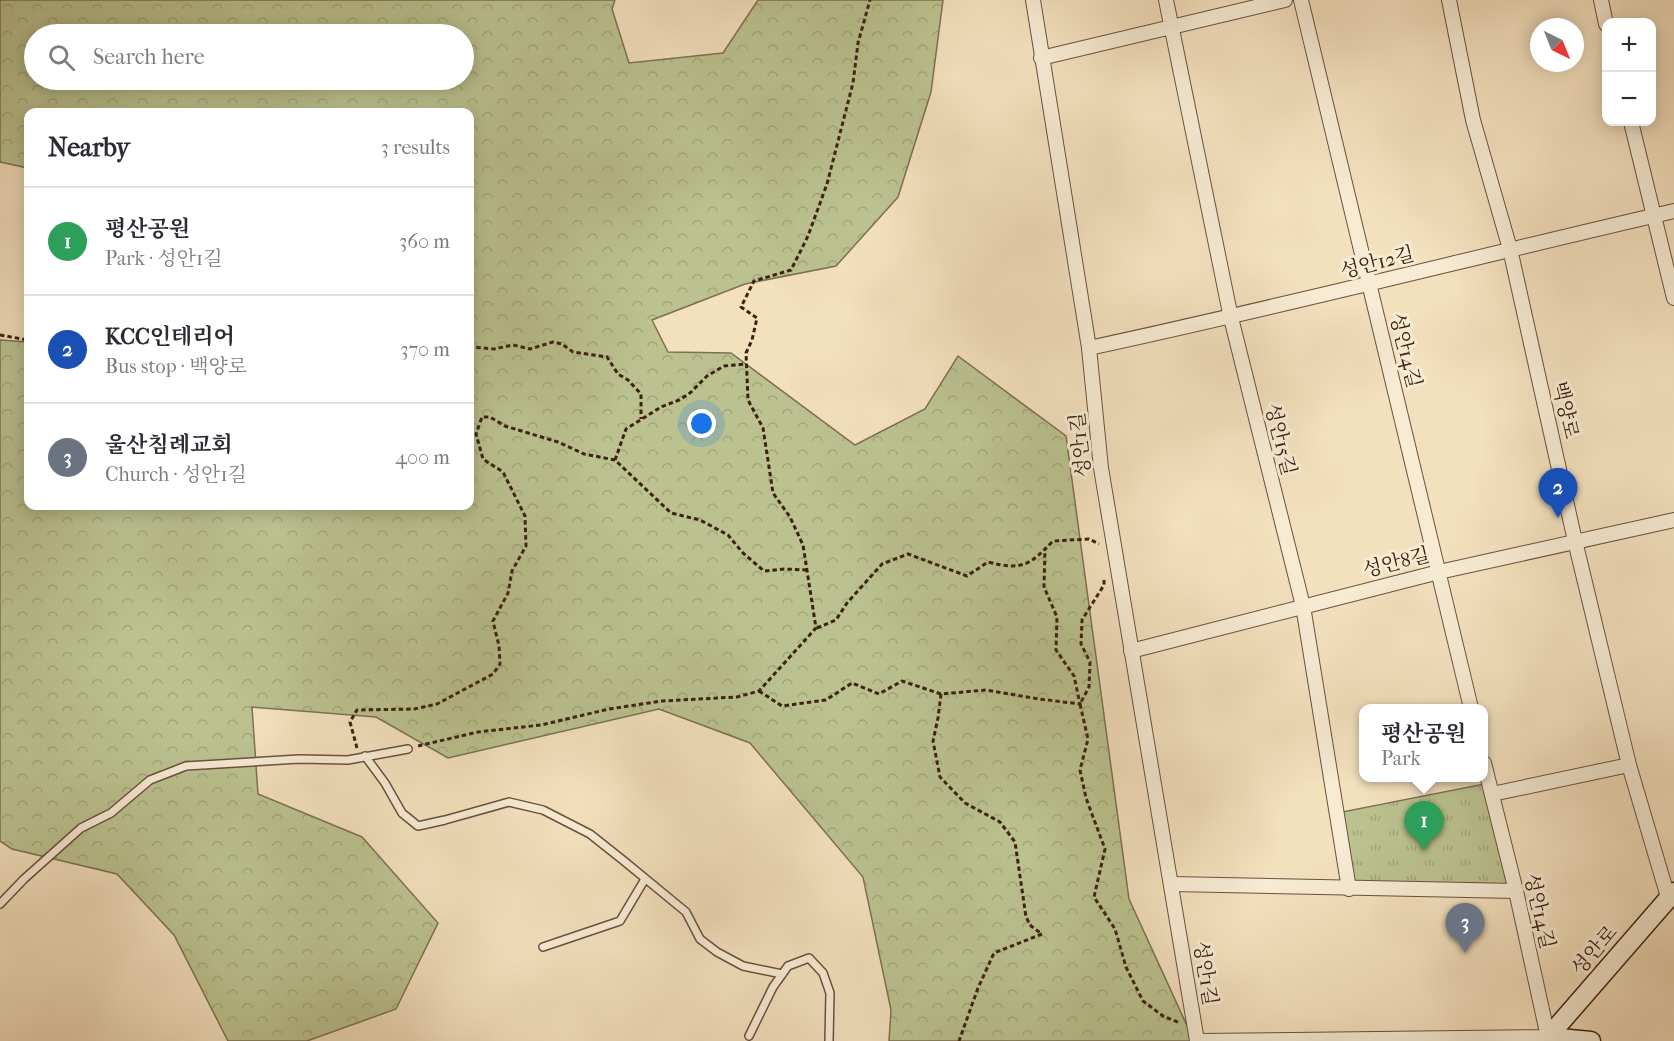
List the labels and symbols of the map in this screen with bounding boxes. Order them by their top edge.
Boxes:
north arrow [1530,18,1584,72]
street label: 성안12길 [1338,242,1416,283]
street label: 성안14길 [1385,310,1426,390]
street label: 백양로 [1548,379,1583,441]
street label: 성안15길 [1260,401,1301,478]
your location [687,409,716,438]
street label: 성안1길 [1066,411,1095,479]
pin: 2 [1538,468,1578,518]
street label: 성안8길 [1360,543,1432,582]
pin: 1 [1404,802,1444,851]
street label: 성안14길 [1520,871,1559,951]
pin: 3 [1446,904,1484,953]
street label: 성안로 [1567,921,1622,980]
street label: 성안1길 [1189,939,1222,1007]

